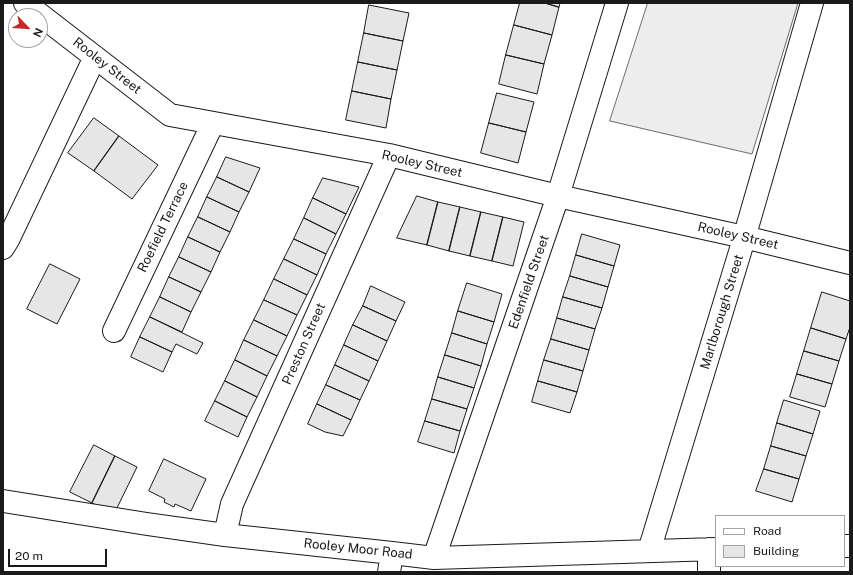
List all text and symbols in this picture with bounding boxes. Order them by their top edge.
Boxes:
north arrow [8,8,48,48]
text: N [31,26,45,39]
street label: Rooley Street [70,35,144,97]
street label: Rooley Street [380,147,464,181]
street label: Roefield Terrace [134,179,192,275]
street label: Rooley Street [696,219,780,253]
street label: Edenfield Street [506,233,552,331]
street label: Marlborough Street [697,253,747,371]
street label: Preston Street [279,301,329,387]
legend [715,515,845,567]
text: Road [753,524,781,538]
street label: Rooley Moor Road [303,536,413,562]
scale bar [10,541,109,567]
text: Building [753,544,799,558]
text: 20 m [15,549,43,563]

